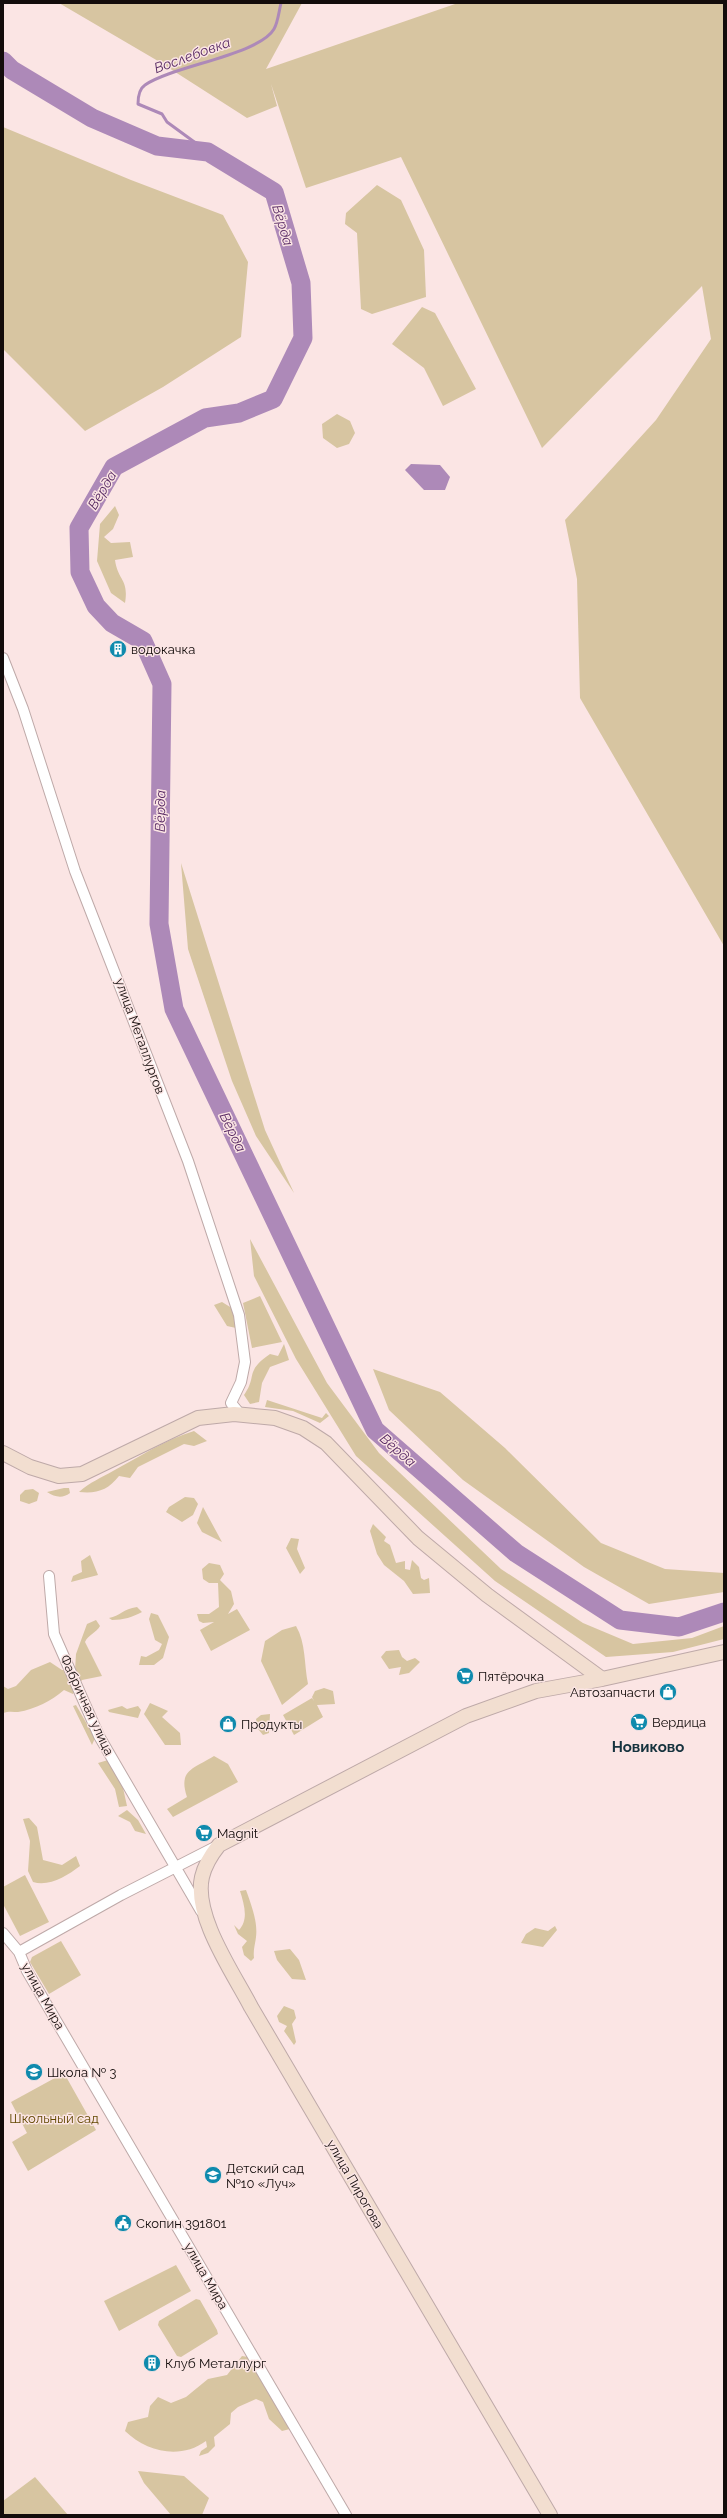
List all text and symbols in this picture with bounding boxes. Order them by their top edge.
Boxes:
water label: Вослебовка [152,34,232,76]
water label: Вёрда [269,203,297,247]
water label: Вёрда [84,468,120,512]
building icon: водокачка [108,639,128,659]
place label: водокачка [131,642,195,657]
water label: Вёрда [152,790,168,832]
street label: улица Металлургов [112,976,168,1096]
water label: Вёрда [217,1110,249,1154]
water label: Вёрда [377,1430,419,1470]
street label: Фабричная улица [57,1652,117,1758]
supermarket icon: Пятёрочка [455,1666,475,1686]
place label: Пятёрочка [478,1669,544,1684]
shop icon: Автозапчасти [658,1682,678,1702]
place label: Автозапчасти [570,1685,655,1700]
supermarket icon: Вердица [629,1712,649,1732]
shop icon: Продукты [218,1714,238,1734]
place label: Вердица [652,1715,706,1730]
place label: Продукты [241,1717,302,1732]
district label: Новиково [612,1738,684,1756]
supermarket icon: Magnit [194,1823,214,1843]
place label: Magnit [217,1826,259,1841]
street label: улица Мира [18,1960,68,2032]
school or university icon: Школа № 3 [24,2062,44,2082]
place label: Школа № 3 [47,2065,116,2080]
park label: Школьный сад [9,2111,99,2126]
street label: улица Пирогова [324,2137,386,2231]
place label: Детский сад №10 «Луч» [226,2161,304,2191]
school or university icon: Детский сад №10 «Луч» [203,2165,223,2185]
public building icon: Скопин 391801 [113,2213,133,2233]
place label: Скопин 391801 [136,2216,227,2231]
street label: улица Мира [181,2240,231,2312]
building icon: Клуб Металлург [142,2353,162,2373]
place label: Клуб Металлург [165,2356,266,2371]

